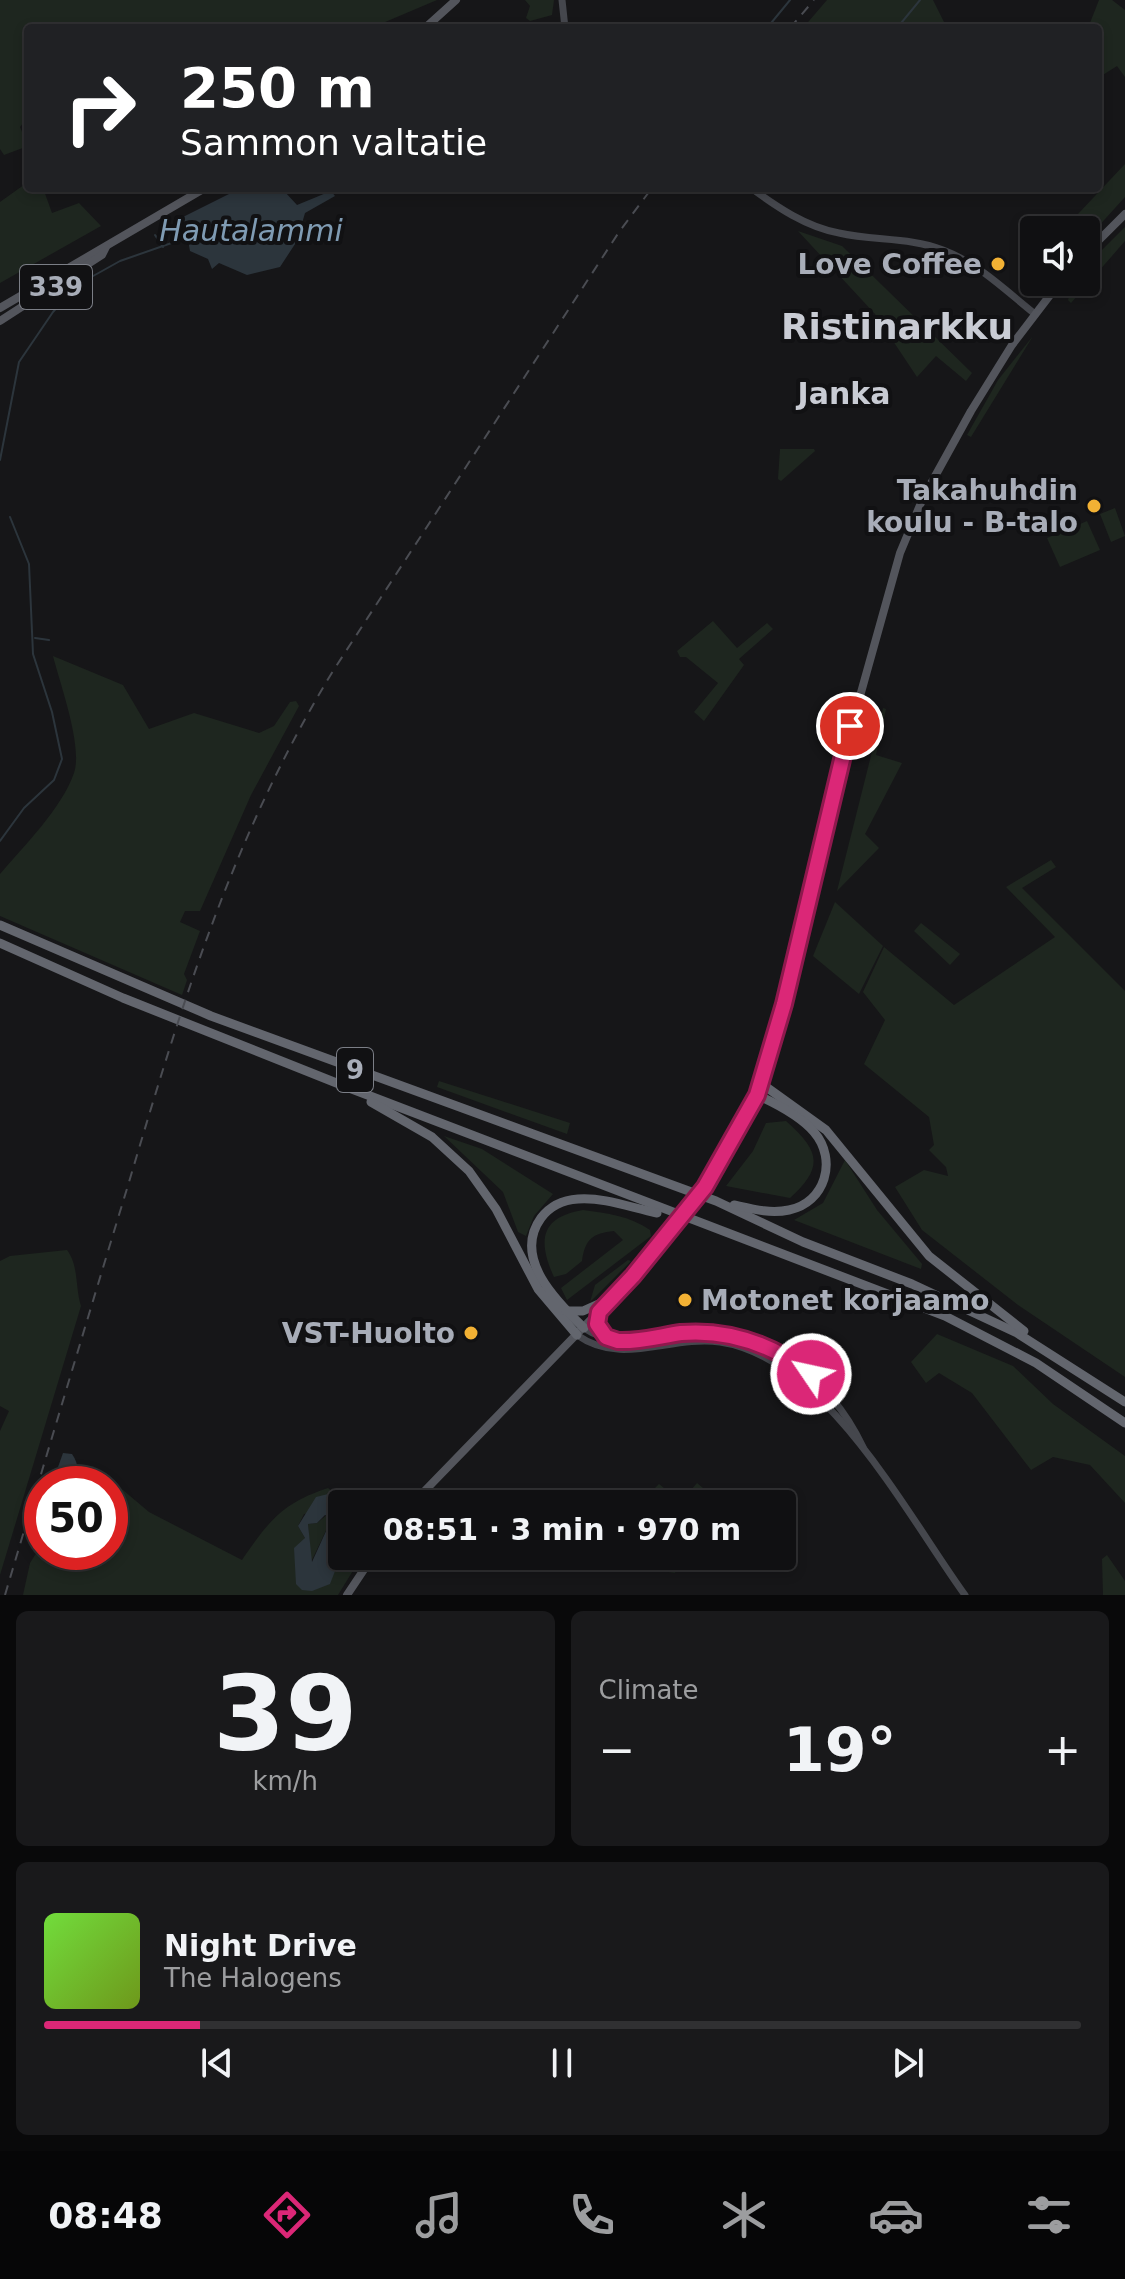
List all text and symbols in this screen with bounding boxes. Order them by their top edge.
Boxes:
text: 250 m [180,55,375,120]
icon: right [48,56,152,160]
text: Sammon valtatie [180,122,487,163]
water label: Hautalammi [159,213,343,248]
map controls [1020,216,1100,296]
button: sound [1020,216,1100,296]
place label: Love Coffee [797,248,982,281]
marker: Love Coffee [989,255,1007,273]
road number: 339 [20,265,92,309]
district label: Ristinarkku [781,306,1013,347]
district label: Janka [796,376,890,411]
place label: Takahuhdin koulu - B-talo [866,474,1078,539]
marker: Takahuhdin koulu - B-talo [1085,497,1103,515]
pin [816,692,884,760]
icon: arrive [828,704,872,748]
road number: 9 [337,1048,373,1092]
place label: Motonet korjaamo [701,1284,990,1317]
marker: Motonet korjaamo [676,1291,694,1309]
place label: VST-Huolto [282,1317,455,1350]
marker: VST-Huolto [462,1324,480,1342]
position arrow [769,1332,853,1416]
speed limit sign: 50 [24,1466,128,1570]
text: 08:51 · 3 min · 970 m [383,1512,741,1547]
text: 39 [213,1653,358,1775]
text: Climate [599,1675,699,1705]
text: 19° [783,1715,897,1785]
text: − [599,1724,635,1775]
text: + [1044,1724,1081,1775]
text: km/h [252,1766,318,1796]
text: Night Drive [164,1928,357,1963]
text: The Halogens [164,1963,342,1993]
icon: previous [195,2041,239,2085]
icon: pause [540,2041,584,2085]
icon: next [886,2041,930,2085]
icon: directions [259,2187,315,2243]
icon: music [411,2187,467,2243]
icon: phone [564,2187,620,2243]
icon: climate [716,2187,772,2243]
icon: car [868,2187,924,2243]
icon: filters [1021,2187,1077,2243]
text: 08:48 [48,2195,163,2236]

